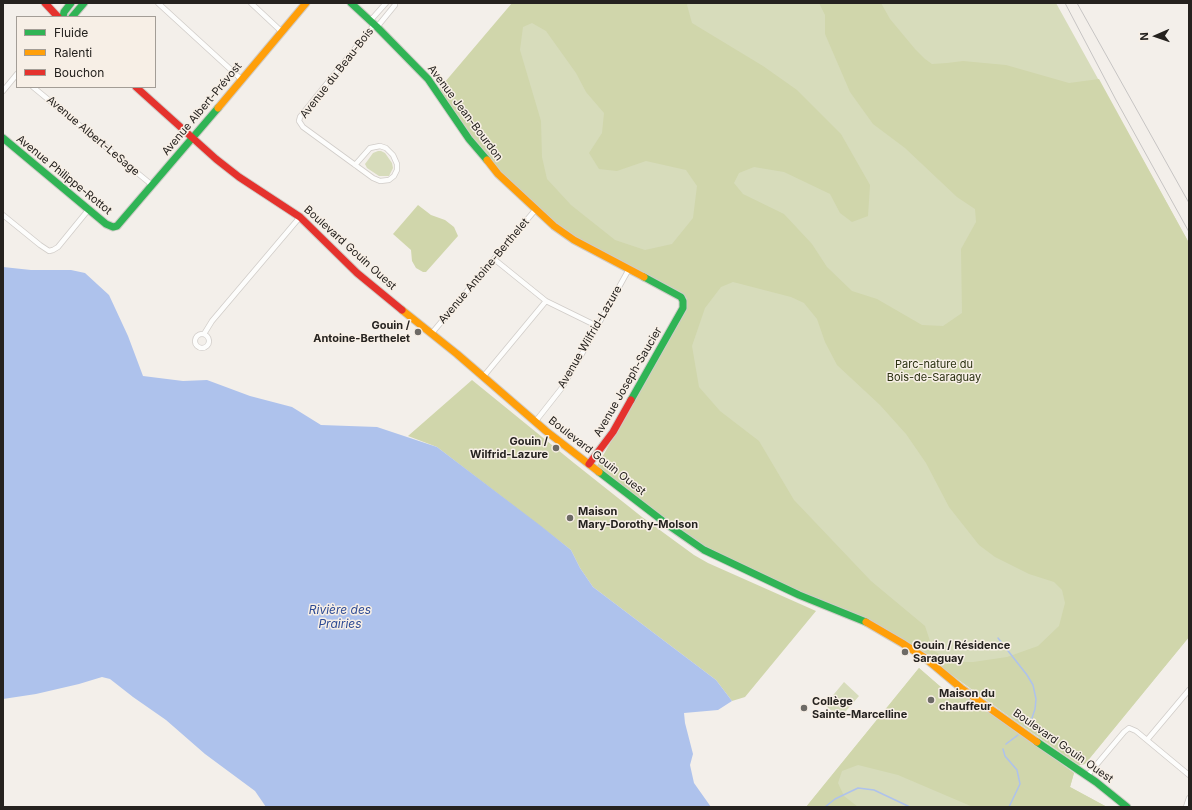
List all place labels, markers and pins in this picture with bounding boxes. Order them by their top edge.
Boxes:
place label: Gouin / Antoine-Berthelet [313,319,410,345]
marker: Gouin / Antoine-Berthelet [413,327,423,337]
place label: Gouin / Wilfrid-Lazure [470,435,548,461]
marker: Gouin / Wilfrid-Lazure [551,443,561,453]
place label: Maison Mary-Dorothy-Molson [578,505,698,531]
marker: Maison Mary-Dorothy-Molson [565,513,575,523]
place label: Gouin / Résidence Saraguay [913,639,1010,665]
marker: Gouin / Résidence Saraguay [900,647,910,657]
place label: Maison du chauffeur [939,687,995,713]
place label: Collège Sainte-Marcelline [812,695,907,721]
marker: Maison du chauffeur [926,695,936,705]
marker: Collège Sainte-Marcelline [799,703,809,713]

